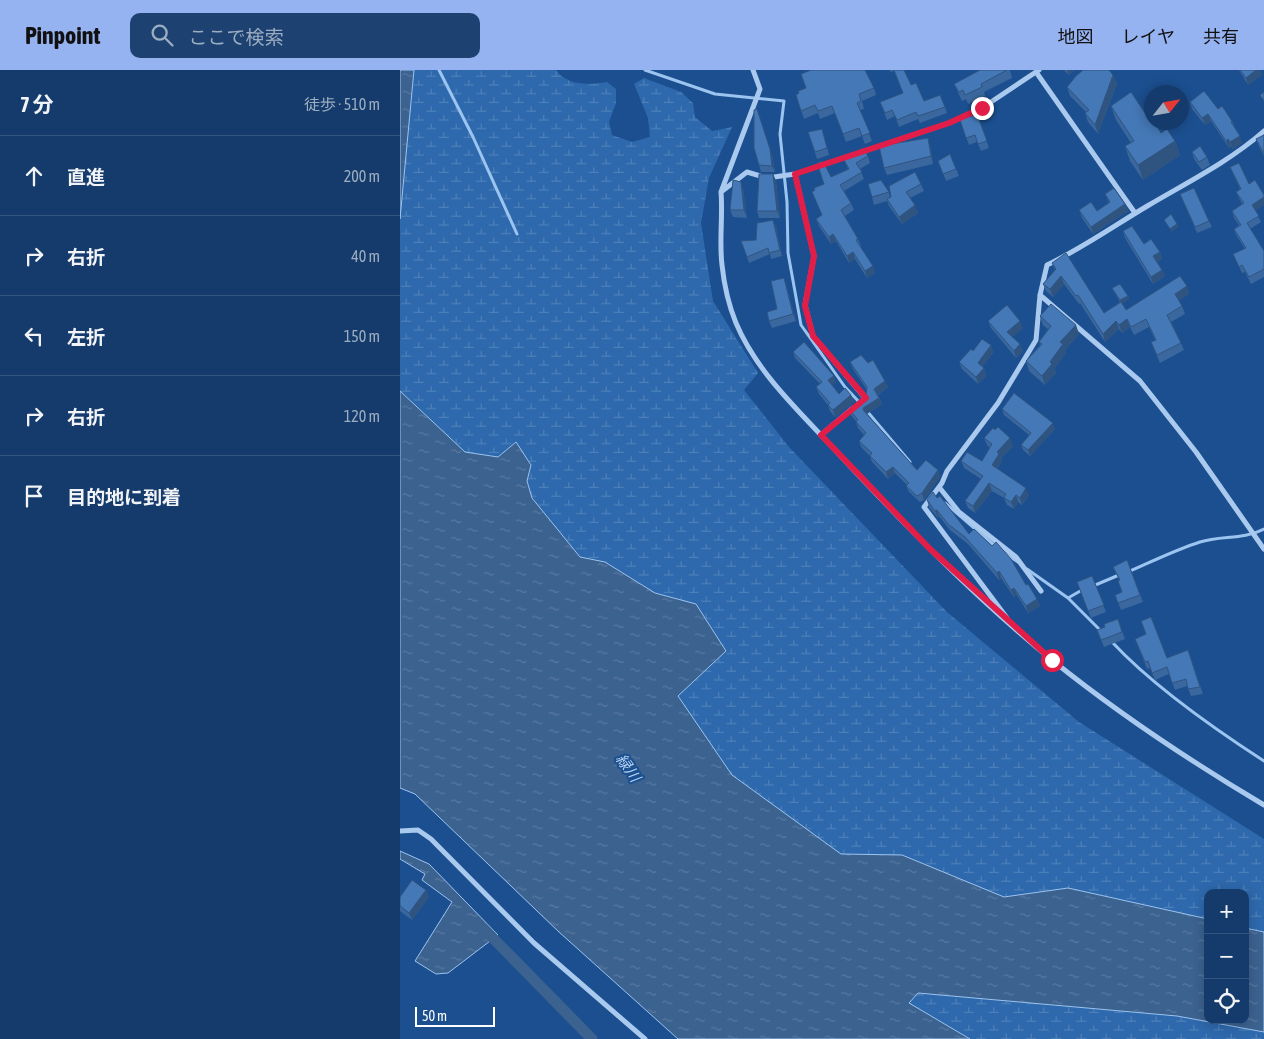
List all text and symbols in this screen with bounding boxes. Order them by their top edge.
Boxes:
search box [130,13,480,58]
icon: search [148,21,176,49]
text: Pinpoint [25,22,100,49]
text: ここで検索 [188,26,283,48]
text: 地図 [1058,26,1094,47]
text: レイヤ [1122,26,1175,47]
text: 共有 [1203,26,1239,47]
north arrow [1144,85,1189,130]
text: 7 分 [20,92,54,116]
text: 徒歩 · 510 m [304,95,380,113]
route end [971,97,994,120]
icon: ahead [20,162,48,190]
text: 直進 [67,166,105,188]
text: 200 m [344,167,380,185]
icon: right [20,242,48,270]
text: 右折 [67,246,105,268]
text: 40 m [351,247,380,265]
icon: left [20,322,48,350]
text: 左折 [67,326,105,348]
text: 150 m [344,327,380,345]
icon: right [20,402,48,430]
text: 右折 [67,406,105,428]
text: 120 m [344,407,380,425]
icon: arrive [20,482,48,510]
text: 目的地に到着 [67,486,181,508]
route start [1041,649,1064,672]
water label: 緑川 [613,751,645,787]
map controls [1204,889,1249,1024]
button: + [1204,889,1249,934]
button: − [1204,934,1249,979]
button: locate [1204,979,1249,1024]
scale bar [415,1004,495,1027]
text: 50 m [422,1008,447,1024]

